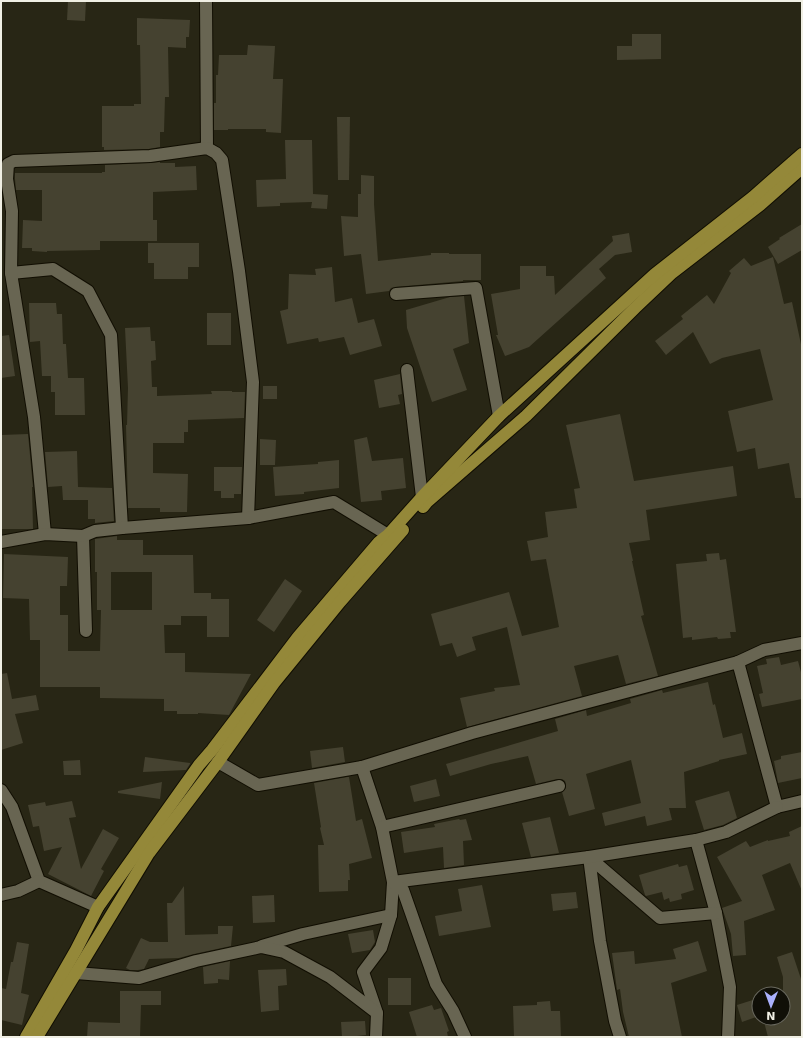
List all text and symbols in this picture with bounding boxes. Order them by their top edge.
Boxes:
north arrow [751,986,791,1026]
text: N [766,1009,776,1022]

